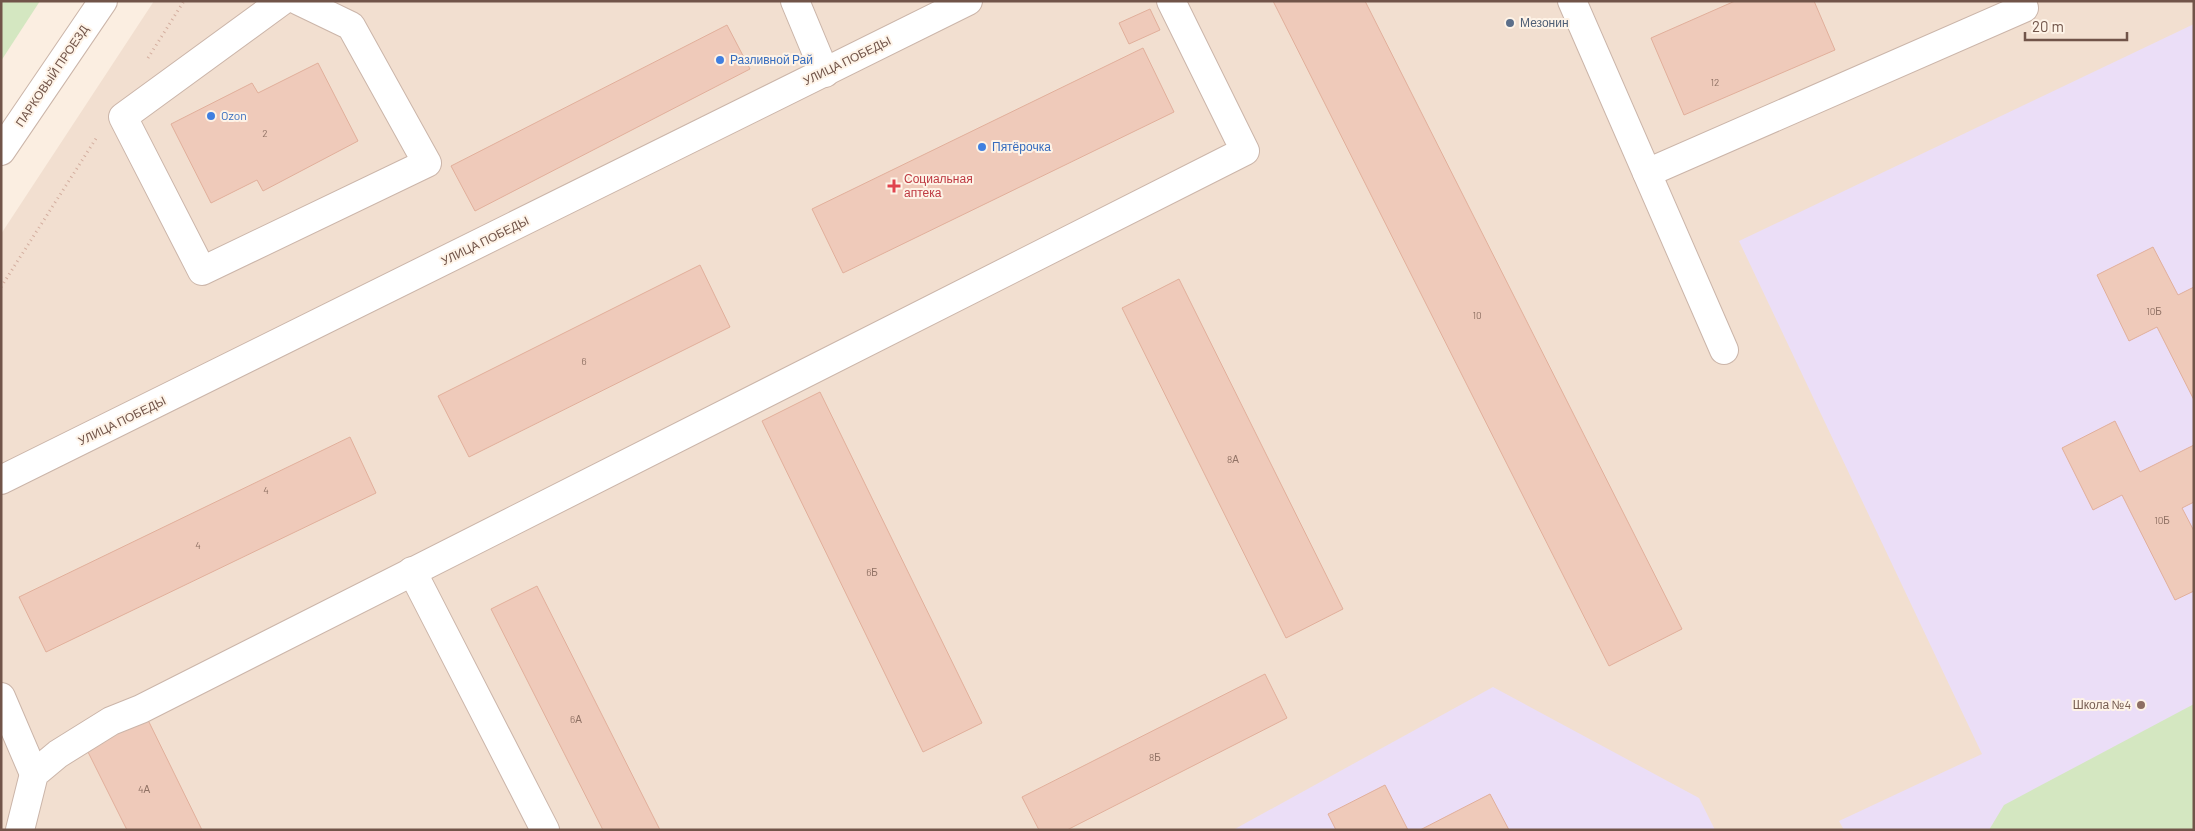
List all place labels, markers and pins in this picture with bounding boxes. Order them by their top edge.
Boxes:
place label: Мезонин [1520,15,1569,29]
marker: Мезонин [1504,17,1516,29]
place label: Разливной Рай [730,52,813,66]
marker: Разливной Рай [714,54,726,66]
place label: Ozon [221,108,247,122]
marker: Ozon [205,110,217,122]
place label: Пятёрочка [992,139,1051,154]
marker: Пятёрочка [976,141,988,153]
place label: Социальная аптека [904,171,973,199]
marker: Социальная аптека [888,180,900,192]
place label: Школа №4 [2073,697,2131,711]
marker: Школа №4 [2135,699,2147,711]

